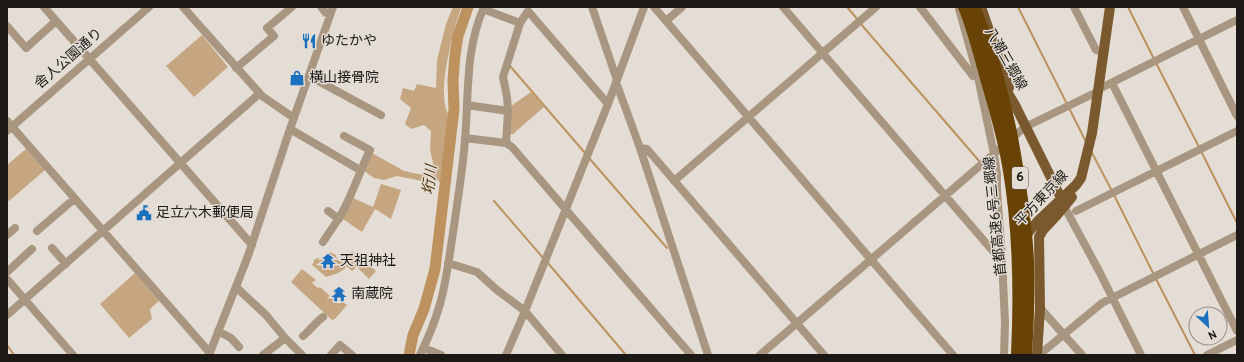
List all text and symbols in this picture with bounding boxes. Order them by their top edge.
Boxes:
street label: 八潮三郷線 [980,24,1030,94]
street label: 舎人公園通り [32,25,106,93]
restaurant icon: ゆたかや [300,32,318,50]
place label: ゆたかや [321,33,377,50]
shop icon: 横山接骨院 [288,69,306,87]
place label: 横山接骨院 [309,70,379,87]
street label: 首都高速6号三郷線 [981,155,1011,277]
water label: 垳川 [420,162,443,196]
road number: 6 [1012,167,1028,189]
street label: 平方東京線 [1012,168,1072,230]
public building icon: 足立六木郵便局 [135,204,153,222]
place label: 足立六木郵便局 [156,205,254,222]
temple icon: 天祖神社 [319,252,337,270]
place label: 天祖神社 [340,253,396,270]
temple icon: 南蔵院 [330,285,348,303]
place label: 南蔵院 [351,286,393,303]
north arrow [1188,306,1228,346]
text: N [1205,326,1219,342]

